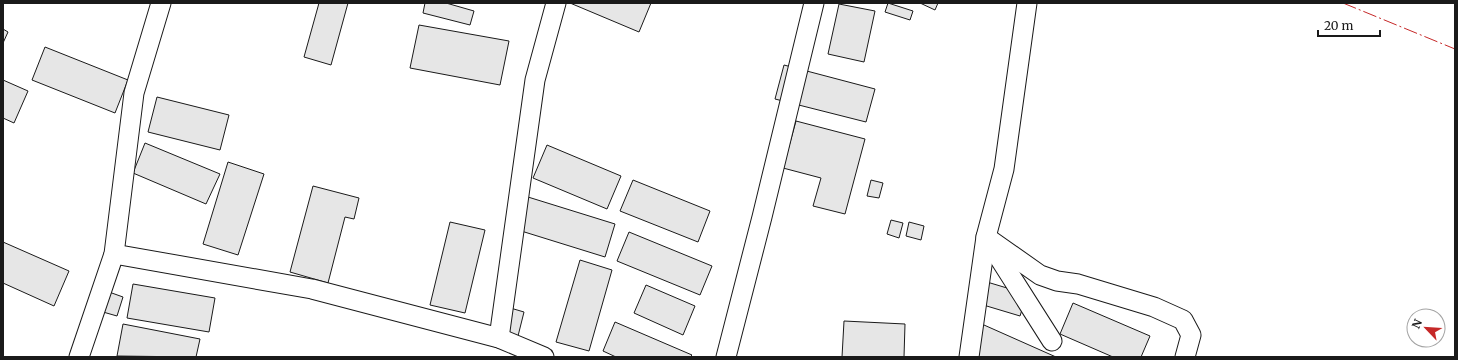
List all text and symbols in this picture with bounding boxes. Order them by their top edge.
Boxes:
scale bar [1318,12,1380,38]
text: 20 m [1324,18,1353,33]
north arrow [1406,308,1446,348]
text: N [1409,317,1425,331]

